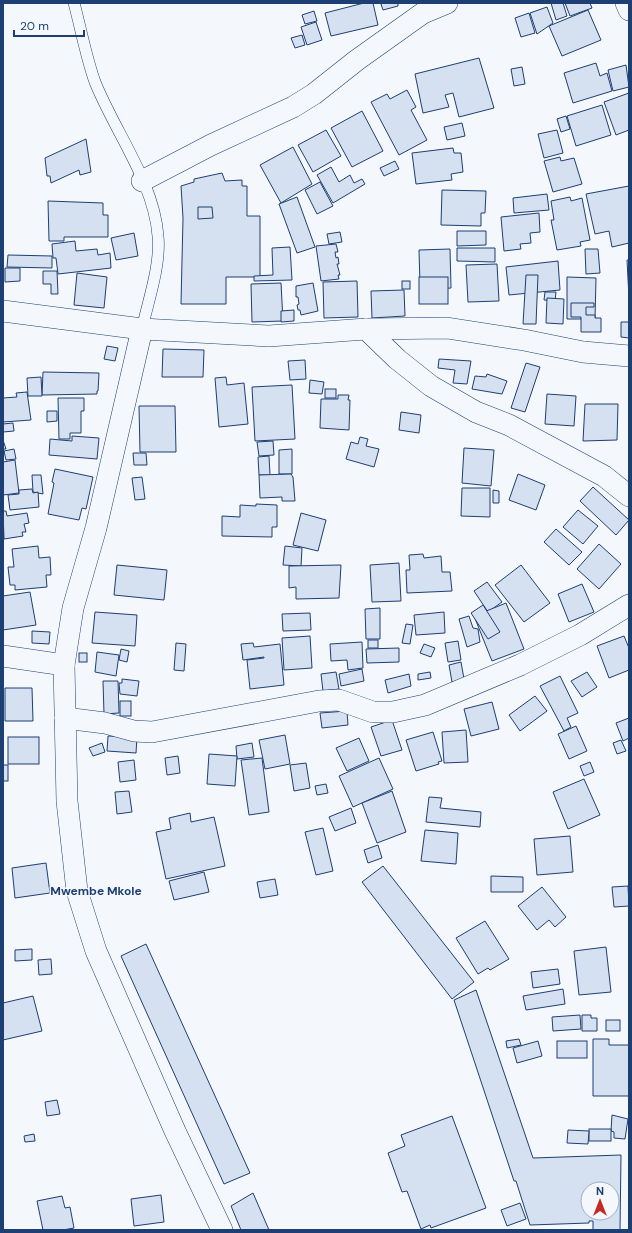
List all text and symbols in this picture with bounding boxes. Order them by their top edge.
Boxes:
scale bar [14,12,84,38]
text: 20 m [20,18,49,34]
district label: Mwembe Mkole [50,883,142,899]
north arrow [580,1181,620,1221]
text: N [596,1184,604,1198]

